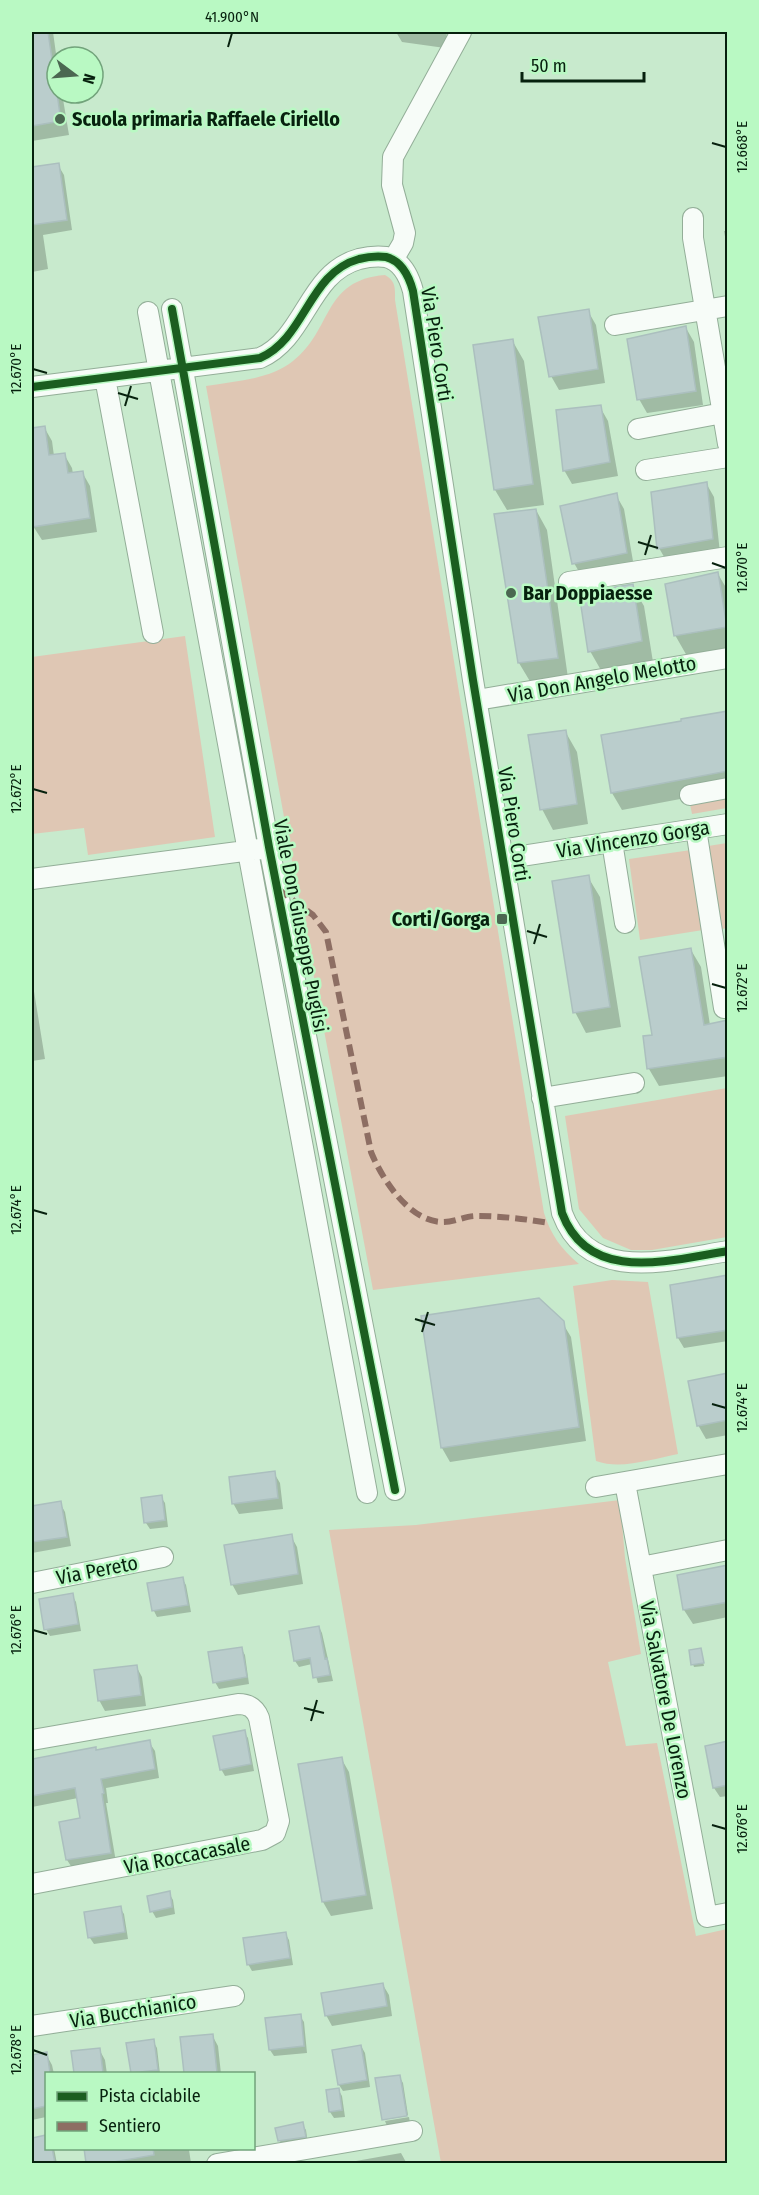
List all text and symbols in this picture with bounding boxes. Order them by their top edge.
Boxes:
text: 41.900°N [205,8,259,26]
north arrow [45,45,105,105]
scale bar [522,45,644,83]
text: 50 m [531,55,567,77]
text: N [78,72,99,86]
place label: Scuola primaria Raffaele Ciriello [72,107,340,131]
marker: Scuola primaria Raffaele Ciriello [53,112,67,126]
text: 12.668°E [733,121,751,173]
street label: Via Piero Corti [416,285,458,403]
text: 12.670°E [7,344,25,394]
text: 12.670°E [733,543,751,593]
place label: Bar Doppiaesse [523,581,653,605]
marker: Bar Doppiaesse [504,586,518,600]
street label: Via Don Angelo Melotto [506,651,698,707]
text: 12.672°E [7,764,25,814]
street label: Via Piero Corti [493,765,535,883]
street label: Via Vincenzo Gorga [555,815,711,863]
street label: Viale Don Giuseppe Puglisi [269,817,333,1035]
place label: Corti/Gorga [392,907,490,931]
marker: Corti/Gorga [495,912,509,926]
text: 12.672°E [733,963,751,1013]
text: 12.674°E [7,1185,25,1235]
text: 12.674°E [733,1383,751,1433]
street label: Via Pereto [54,1550,140,1590]
street label: Via Salvatore De Lorenzo [635,1599,697,1801]
text: 12.676°E [7,1605,25,1655]
text: 12.676°E [733,1804,751,1854]
street label: Via Roccacasale [122,1831,252,1879]
street label: Via Bucchianico [68,1989,198,2033]
text: 12.678°E [7,2025,25,2075]
legend [45,2072,255,2150]
text: Pista ciclabile [99,2085,201,2107]
text: Sentiero [99,2115,161,2137]

